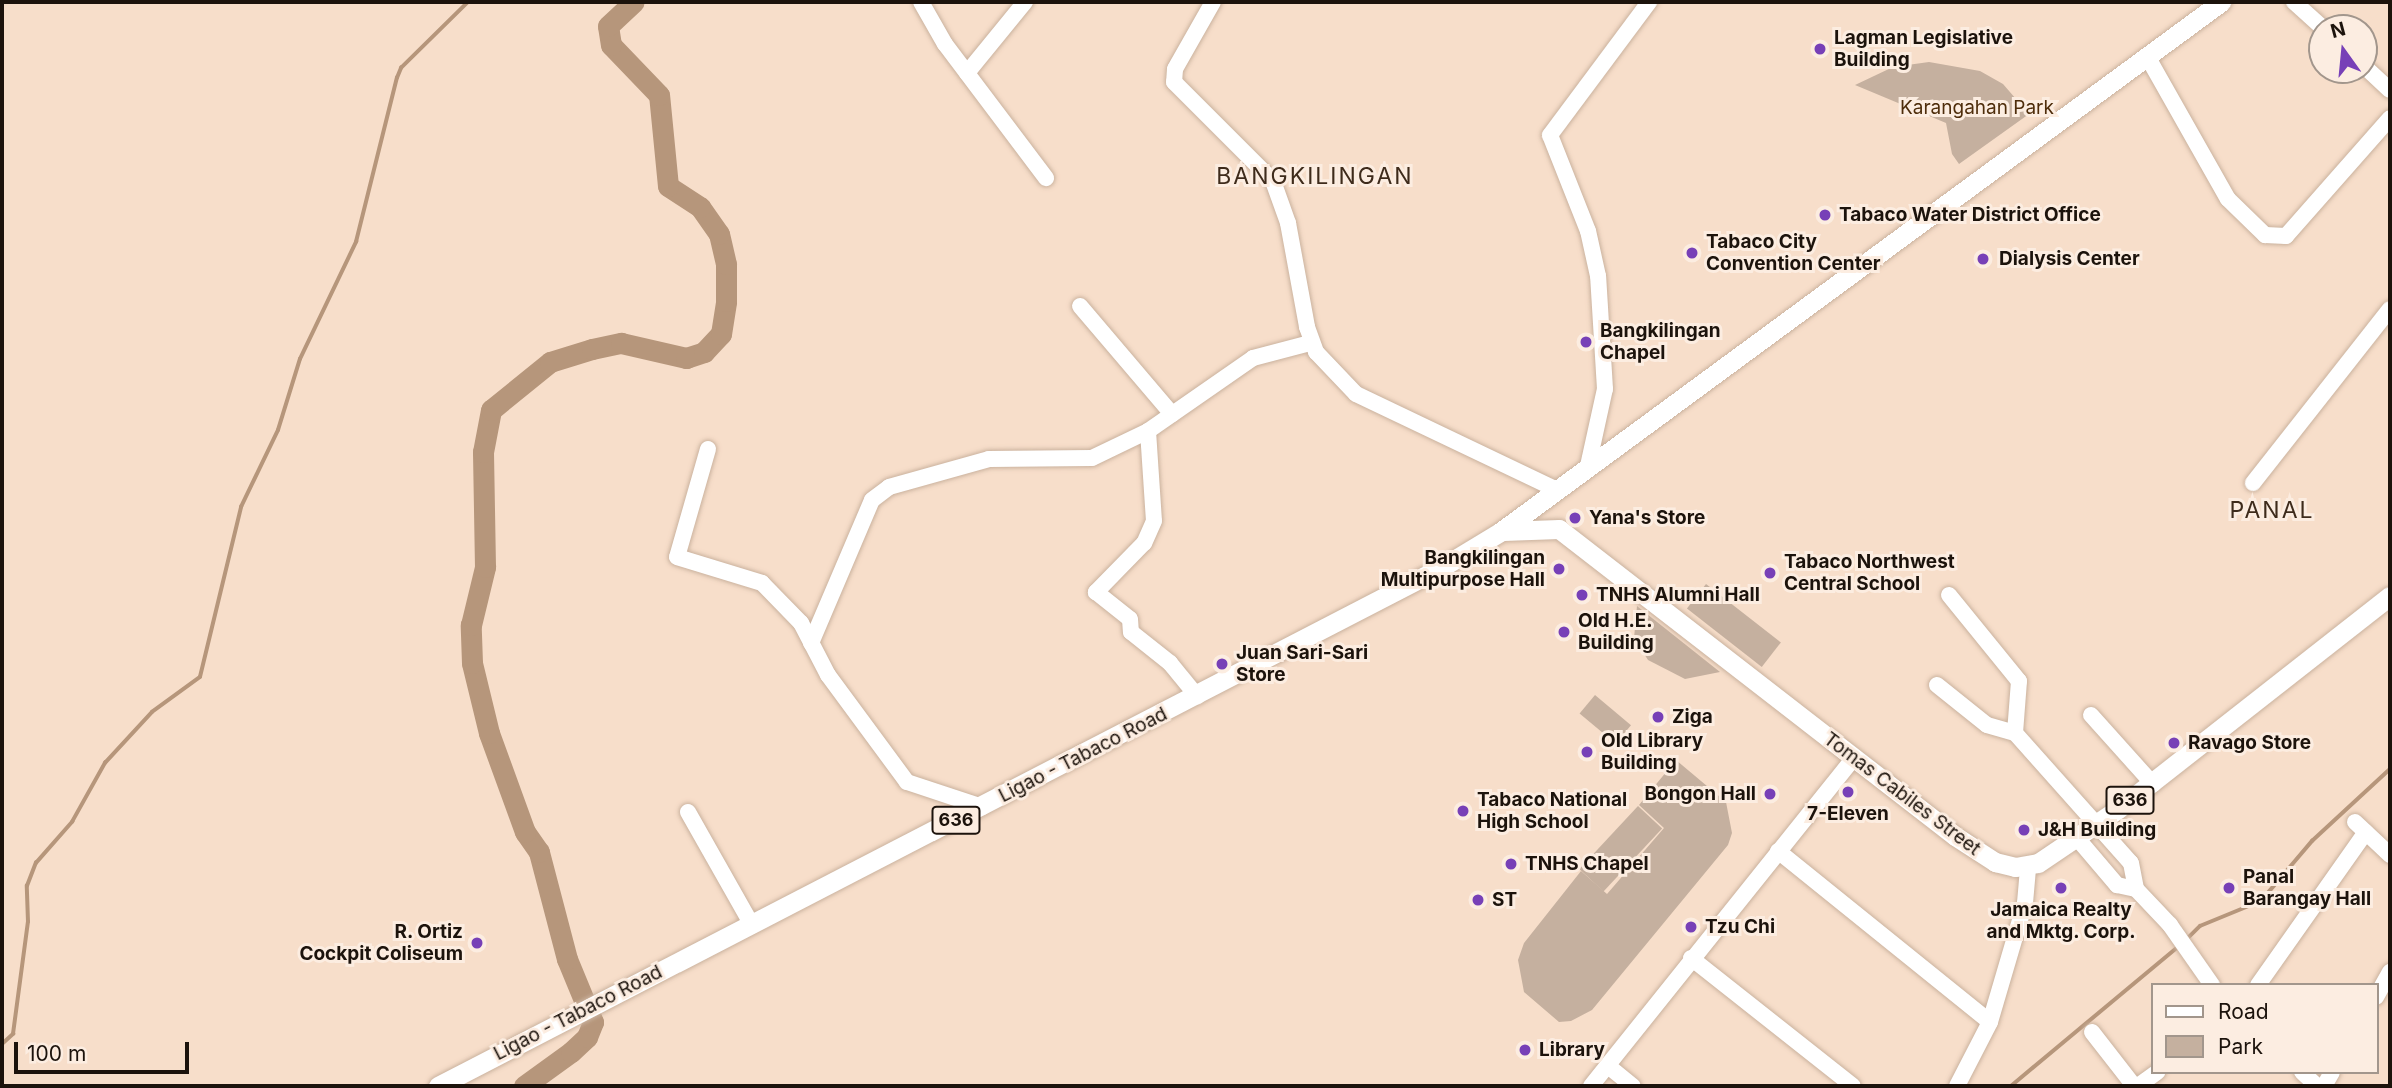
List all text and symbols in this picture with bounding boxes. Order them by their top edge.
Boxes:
north arrow [2308,14,2378,84]
text: N [2328,17,2348,43]
place label: Lagman Legislative Building [1834,27,2013,71]
marker: Lagman Legislative Building [1812,41,1828,57]
park label: Karangahan Park [1900,97,2054,119]
district label: BANGKILINGAN [1218,162,1412,190]
place label: Tabaco Water District Office [1839,204,2101,226]
marker: Tabaco Water District Office [1817,207,1833,223]
place label: Tabaco City Convention Center [1706,231,1881,275]
marker: Tabaco City Convention Center [1684,245,1700,261]
place label: Dialysis Center [1999,248,2140,270]
marker: Dialysis Center [1973,249,1993,269]
place label: Bangkilingan Chapel [1600,320,1721,364]
marker: Bangkilingan Chapel [1578,334,1594,350]
district label: PANAL [2230,496,2314,524]
place label: Yana's Store [1589,507,1705,529]
marker: Yana's Store [1567,510,1583,526]
place label: Bangkilingan Multipurpose Hall [1381,547,1545,591]
place label: Tabaco Northwest Central School [1784,551,1955,595]
marker: Bangkilingan Multipurpose Hall [1551,561,1567,577]
marker: Tabaco Northwest Central School [1762,565,1778,581]
place label: TNHS Alumni Hall [1596,584,1760,606]
marker: TNHS Alumni Hall [1574,587,1590,603]
place label: Old H.E. Building [1578,610,1654,654]
marker: Old H.E. Building [1556,624,1572,640]
place label: Juan Sari-Sari Store [1236,642,1368,686]
marker: Juan Sari-Sari Store [1214,656,1230,672]
street label: Ligao - Tabaco Road [995,703,1171,807]
place label: Ziga [1672,706,1713,728]
marker: Ziga [1650,709,1666,725]
street label: Tomas Cabiles Street [1819,728,1985,860]
place label: Old Library Building [1601,730,1703,774]
place label: Ravago Store [2188,732,2311,754]
marker: Ravago Store [2166,735,2182,751]
marker: Old Library Building [1579,744,1595,760]
place label: Bongon Hall [1644,783,1756,805]
marker: 7-Eleven [1840,784,1856,800]
marker: Bongon Hall [1762,786,1778,802]
road number: 636 [2106,786,2154,814]
place label: Tabaco National High School [1477,789,1627,833]
marker: Tabaco National High School [1455,803,1471,819]
place label: 7-Eleven [1807,803,1889,825]
road number: 636 [932,806,981,834]
place label: J&H Building [2038,819,2156,841]
marker: J&H Building [2016,822,2032,838]
place label: TNHS Chapel [1525,853,1649,875]
marker: TNHS Chapel [1503,856,1519,872]
place label: Panal Barangay Hall [2243,866,2371,910]
marker: Jamaica Realty and Mktg. Corp. [2053,880,2069,896]
marker: Panal Barangay Hall [2221,880,2237,896]
place label: ST [1492,889,1517,911]
marker: ST [1470,892,1486,908]
place label: Jamaica Realty and Mktg. Corp. [1986,899,2136,943]
place label: Tzu Chi [1705,916,1775,938]
marker: Tzu Chi [1683,919,1699,935]
place label: R. Ortiz Cockpit Coliseum [299,921,463,965]
marker: R. Ortiz Cockpit Coliseum [469,935,485,951]
street label: Ligao - Tabaco Road [490,961,666,1065]
legend [2150,983,2378,1074]
text: Road [2218,999,2269,1024]
scale bar [18,1028,192,1072]
text: Park [2218,1034,2263,1059]
place label: Library [1539,1039,1605,1061]
text: 100 m [27,1041,86,1066]
marker: Library [1517,1042,1533,1058]

